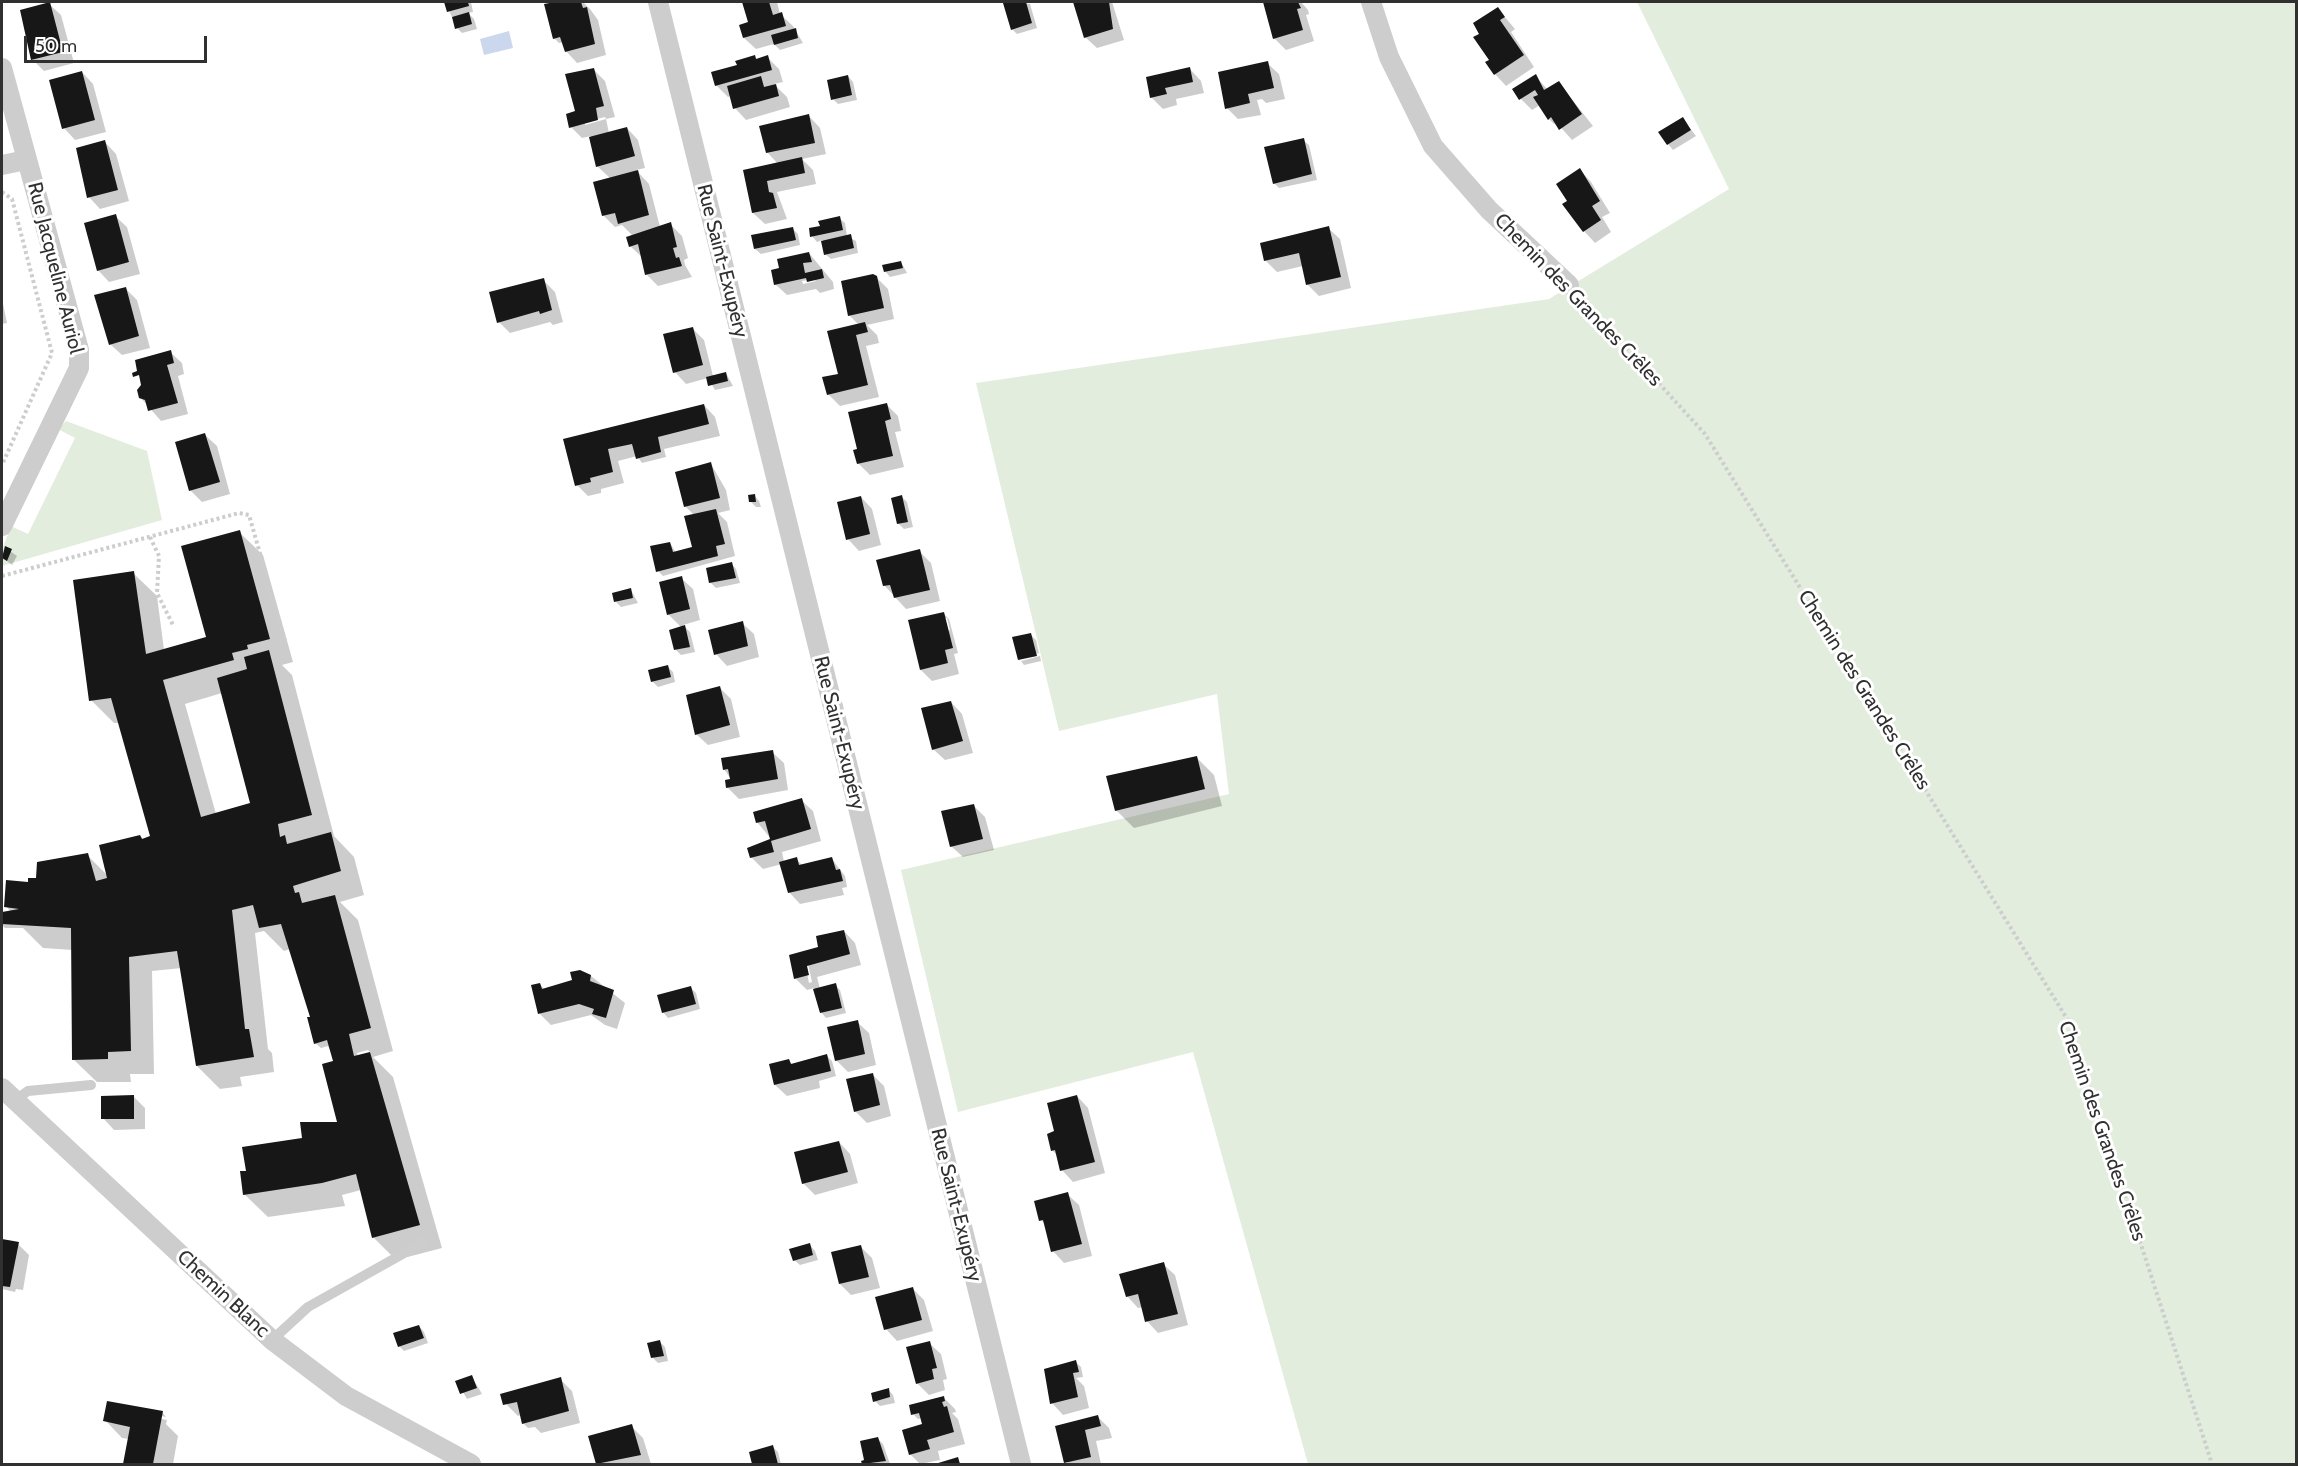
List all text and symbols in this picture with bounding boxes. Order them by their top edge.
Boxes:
scale bar [27,24,210,62]
text: 50 m [35,35,77,57]
street label: Rue Jacqueline Auriol [22,180,88,356]
street label: Rue Saint-Exupéry [691,182,753,340]
street label: Chemin des Grandes Crêles [1489,209,1667,391]
street label: Chemin des Grandes Crêles [1793,586,1935,794]
street label: Rue Saint-Exupéry [808,654,870,812]
street label: Chemin des Grandes Crêles [2053,1018,2151,1244]
street label: Rue Saint-Exupéry [925,1126,987,1284]
street label: Chemin Blanc [172,1245,274,1343]

